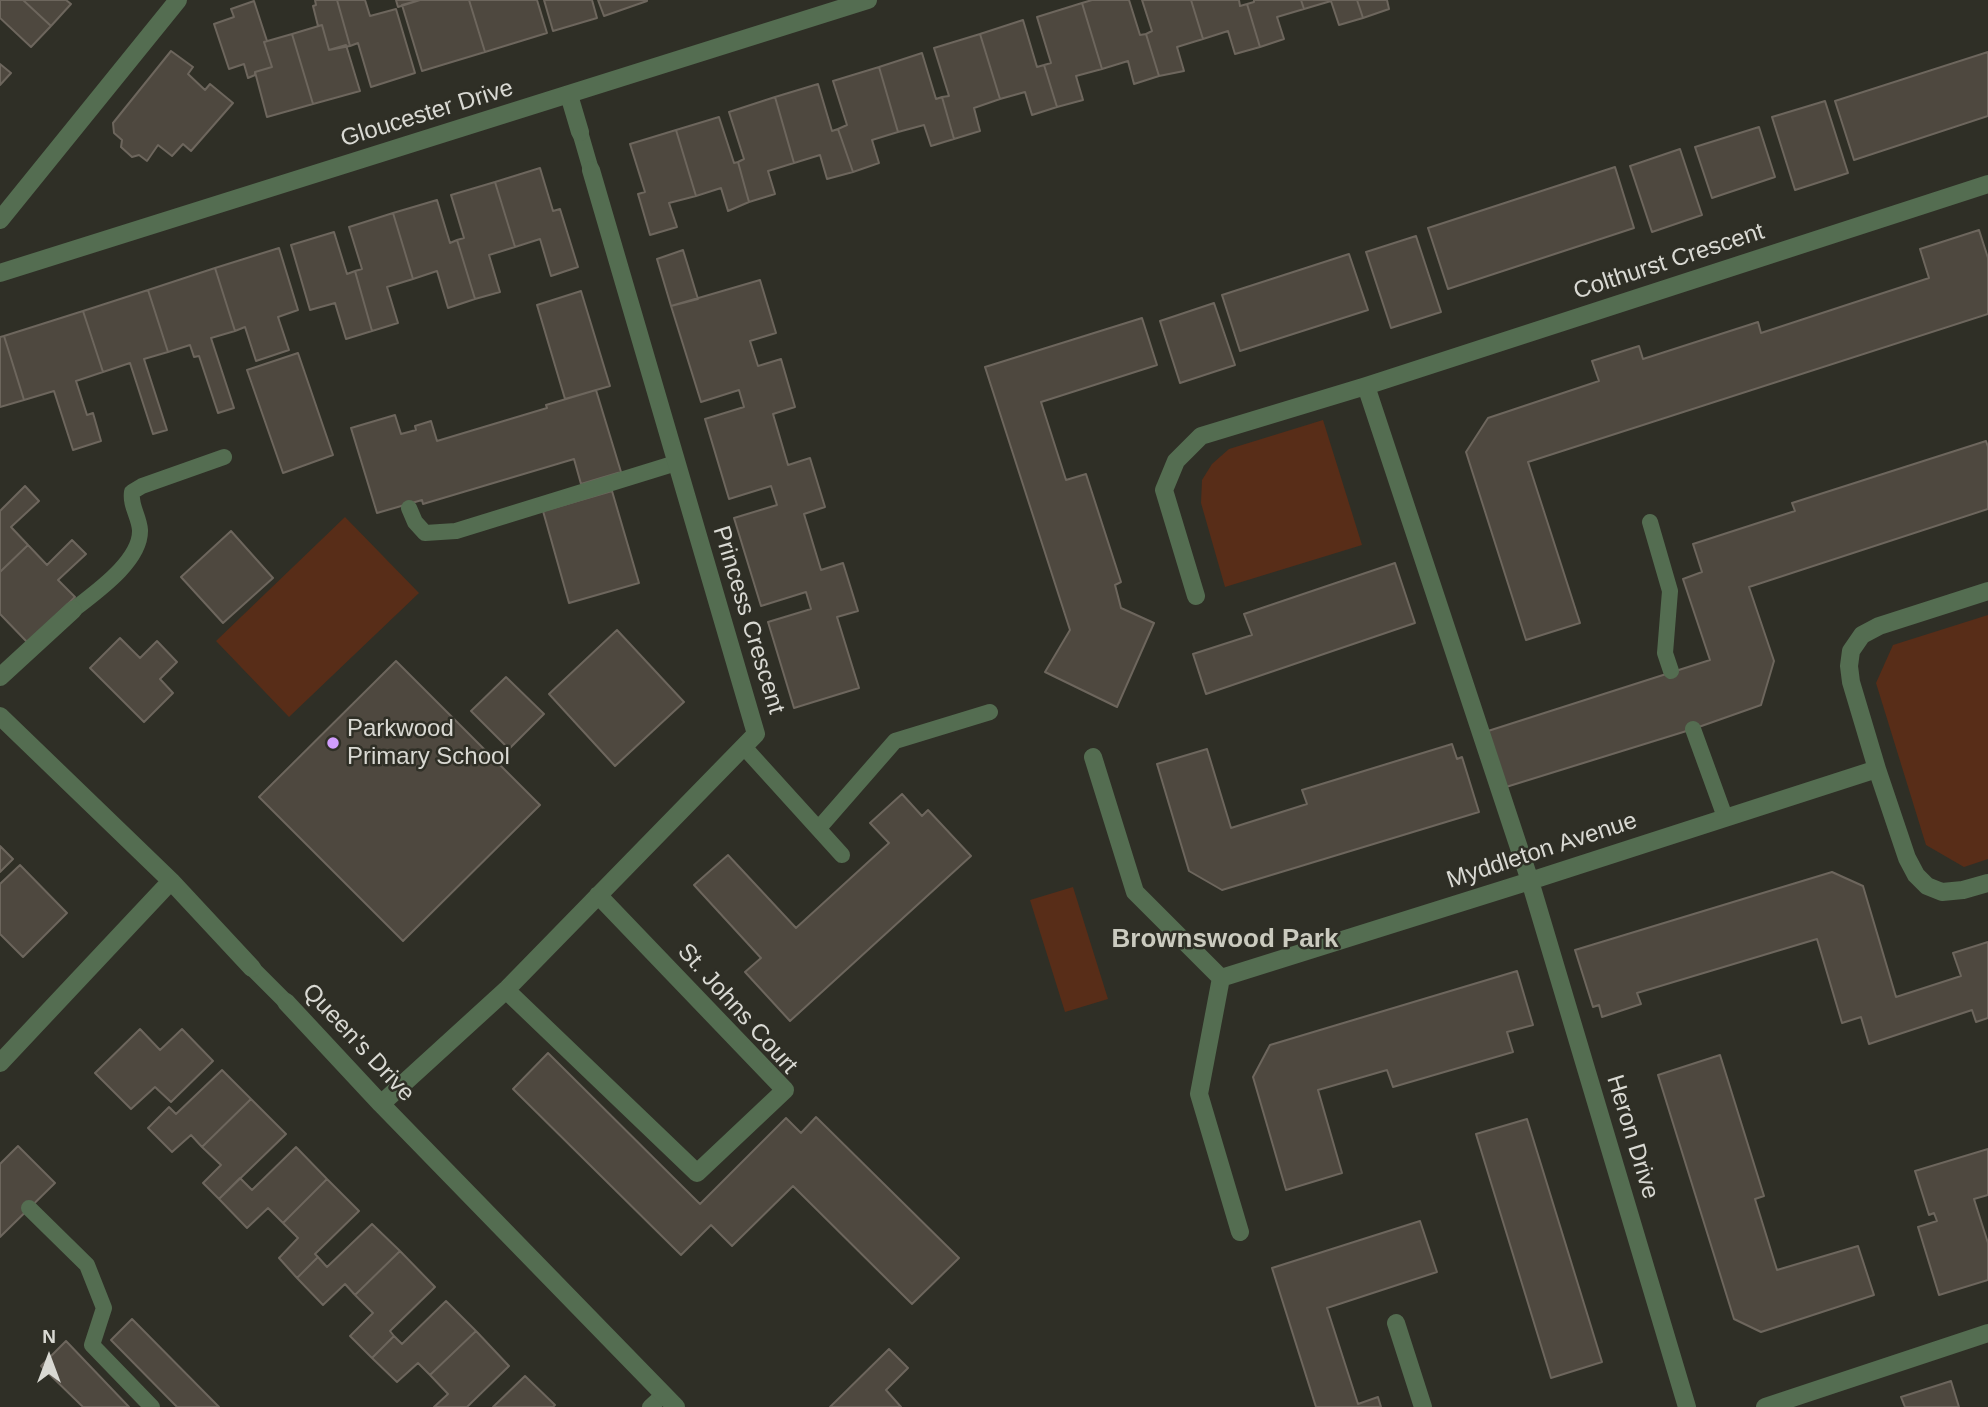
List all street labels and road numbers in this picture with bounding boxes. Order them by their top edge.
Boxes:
street label: Gloucester Drive [337,74,517,154]
street label: Colthurst Crescent [1570,218,1768,306]
street label: Princess Crescent [706,523,790,717]
street label: Myddleton Avenue [1443,807,1641,895]
street label: St. Johns Court [671,938,803,1080]
street label: Queen's Drive [296,978,420,1108]
street label: Heron Drive [1600,1072,1664,1202]

